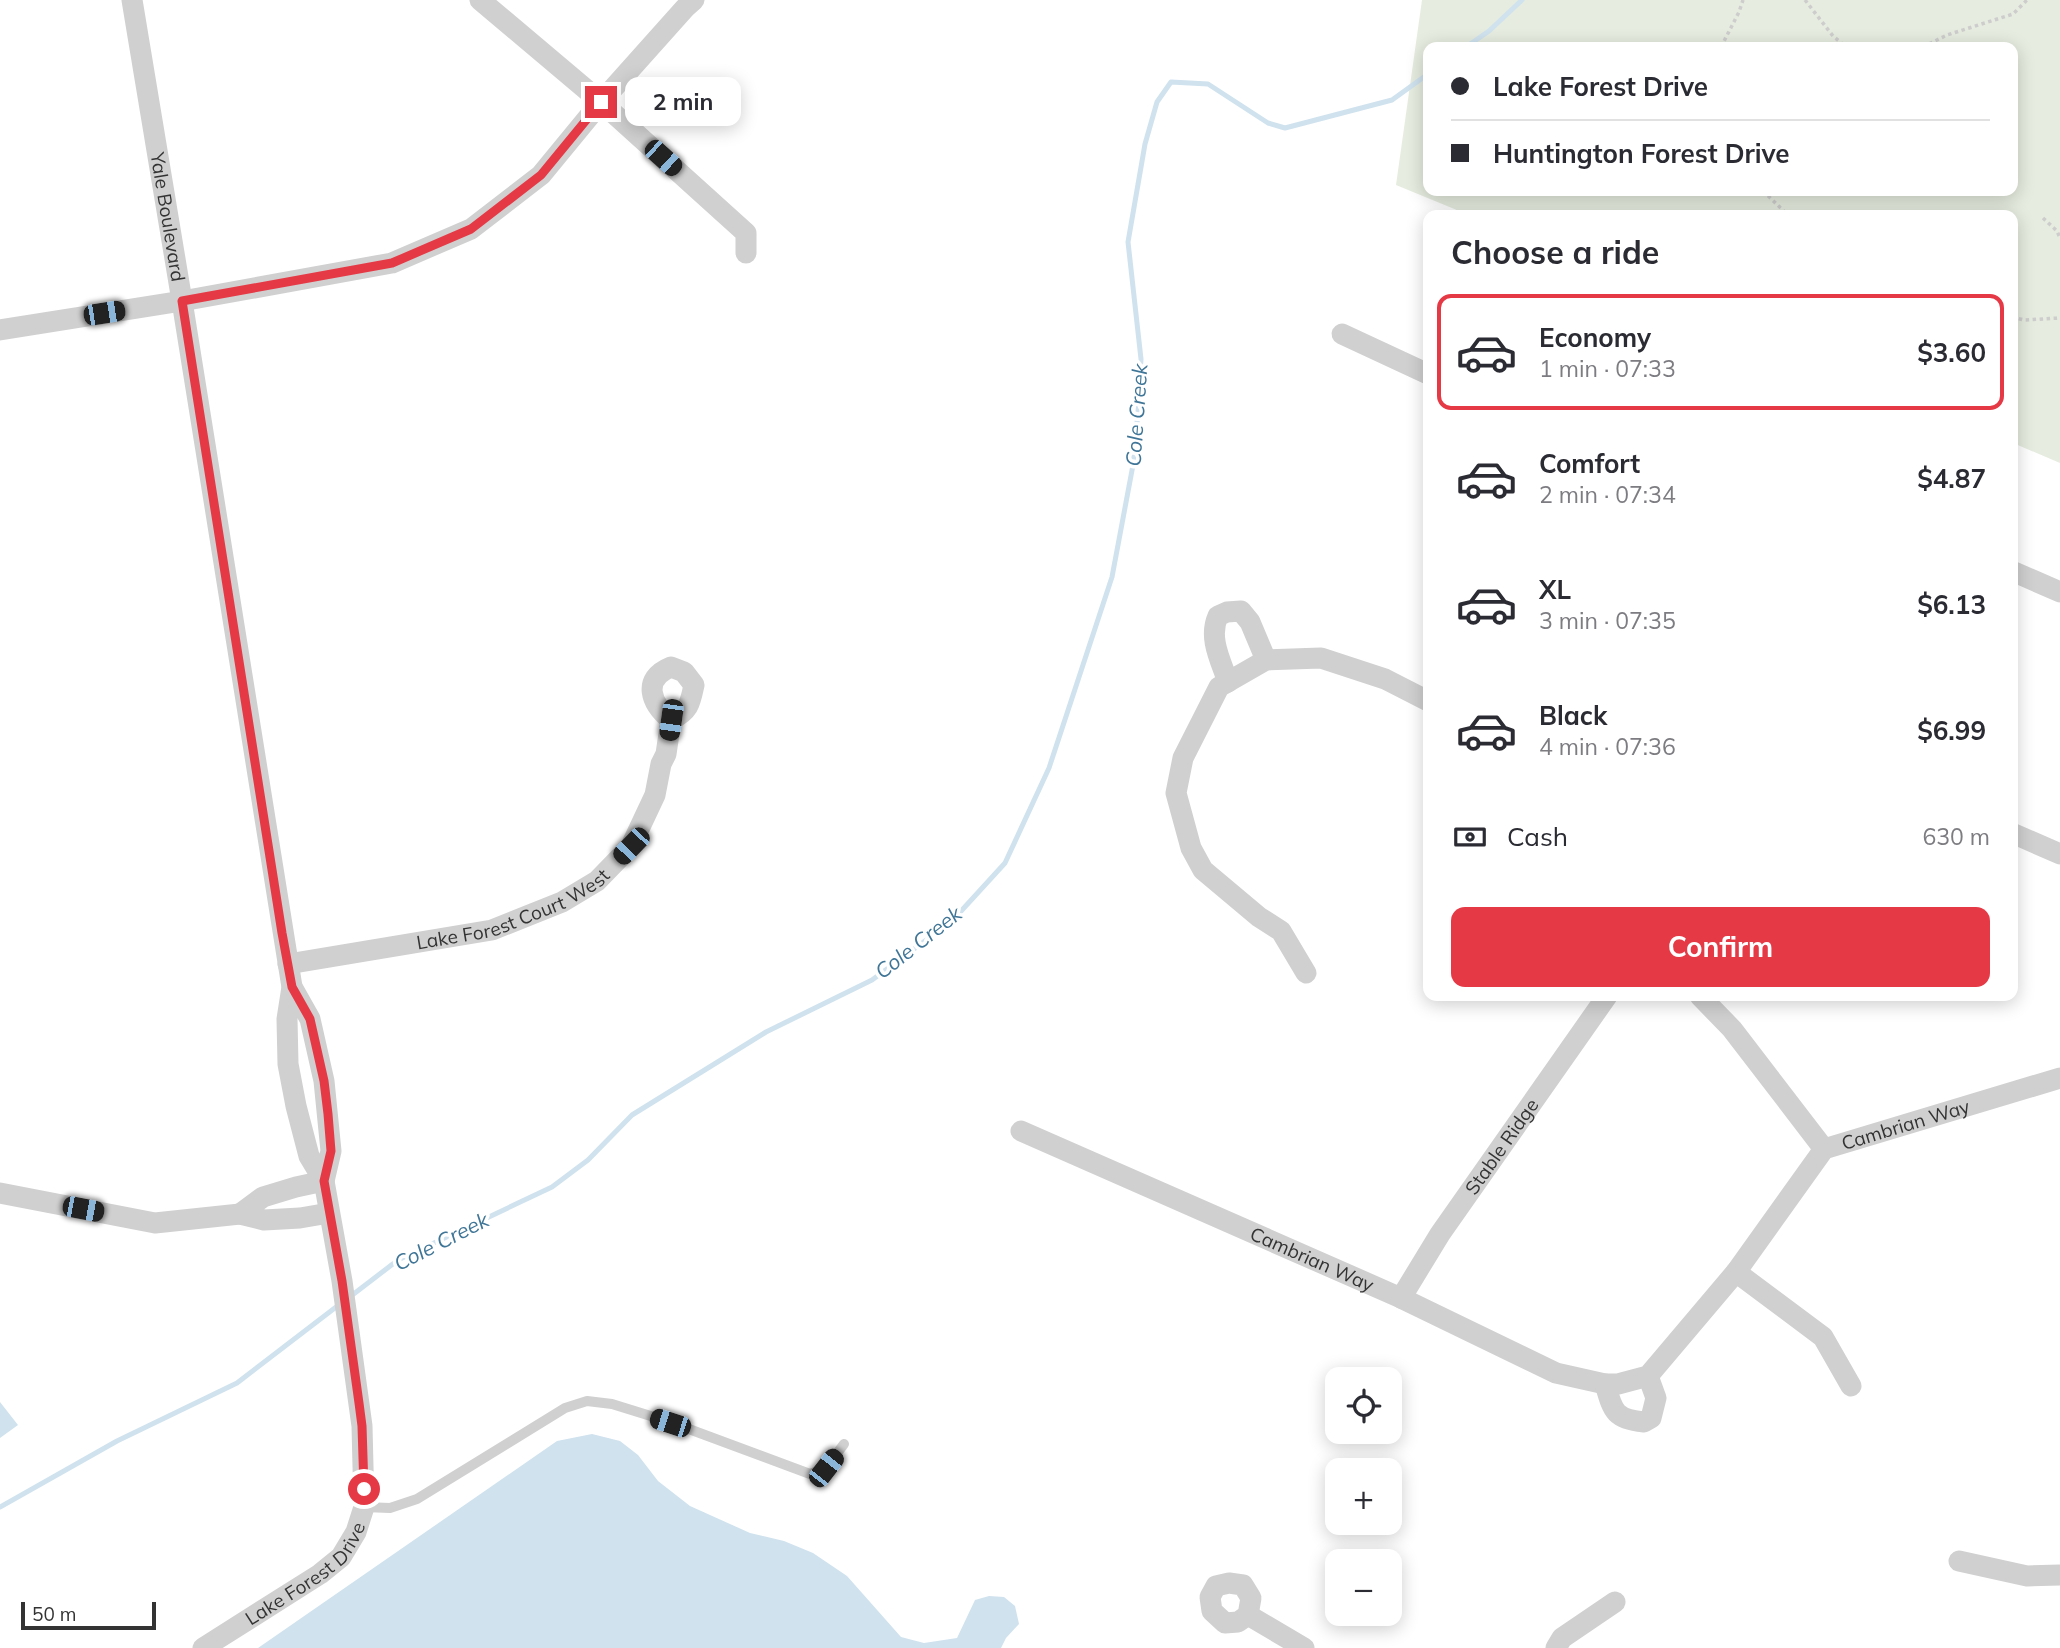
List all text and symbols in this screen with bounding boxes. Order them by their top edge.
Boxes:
text: Lake Forest Drive [1493,70,1708,103]
callout: 2 min [626,78,741,126]
route end [585,86,617,118]
text: 2 min [653,87,713,116]
car [641,136,686,180]
text: Huntington Forest Drive [1493,137,1790,170]
street label: Yale Boulevard [145,150,191,283]
text: Choose a ride [1451,232,1659,272]
car [82,299,127,327]
icon: car [1455,321,1518,384]
text: Economy [1539,321,1651,354]
text: $3.60 [1917,336,1986,369]
text: 1 min · 07:33 [1539,354,1676,383]
water label: Cole Creek [1119,362,1153,467]
icon: car [1455,447,1518,510]
text: Comfort [1539,447,1640,480]
text: $4.87 [1917,462,1986,495]
text: 2 min · 07:34 [1539,480,1676,509]
icon: car [1455,573,1518,636]
text: XL [1539,573,1571,606]
text: $6.13 [1917,588,1986,621]
text: 3 min · 07:35 [1539,606,1676,635]
car [658,698,685,742]
icon: car [1455,699,1518,762]
text: Black [1539,699,1607,732]
text: $6.99 [1917,714,1986,747]
text: 4 min · 07:36 [1539,732,1676,761]
icon: cash [1451,818,1489,856]
text: Cash [1507,820,1568,853]
text: 630 m [1922,822,1990,851]
car [609,824,654,868]
street label: Lake Forest Court West [415,863,615,954]
water label: Cole Creek [869,899,968,984]
button: Confirm [1451,907,1990,987]
street label: Stable Ridge [1459,1094,1543,1199]
street label: Cambrian Way [1838,1094,1972,1155]
car [61,1195,106,1223]
water label: Cole Creek [389,1205,494,1276]
street label: Cambrian Way [1247,1221,1378,1297]
map controls [1325,1367,1402,1626]
button: locate [1325,1367,1402,1444]
car [647,1407,694,1439]
car [805,1445,848,1491]
button: + [1325,1458,1402,1535]
route start [348,1473,380,1505]
street label: Lake Forest Drive [241,1519,370,1630]
button: − [1325,1549,1402,1626]
scale bar [21,1599,156,1631]
text: 50 m [32,1602,76,1626]

